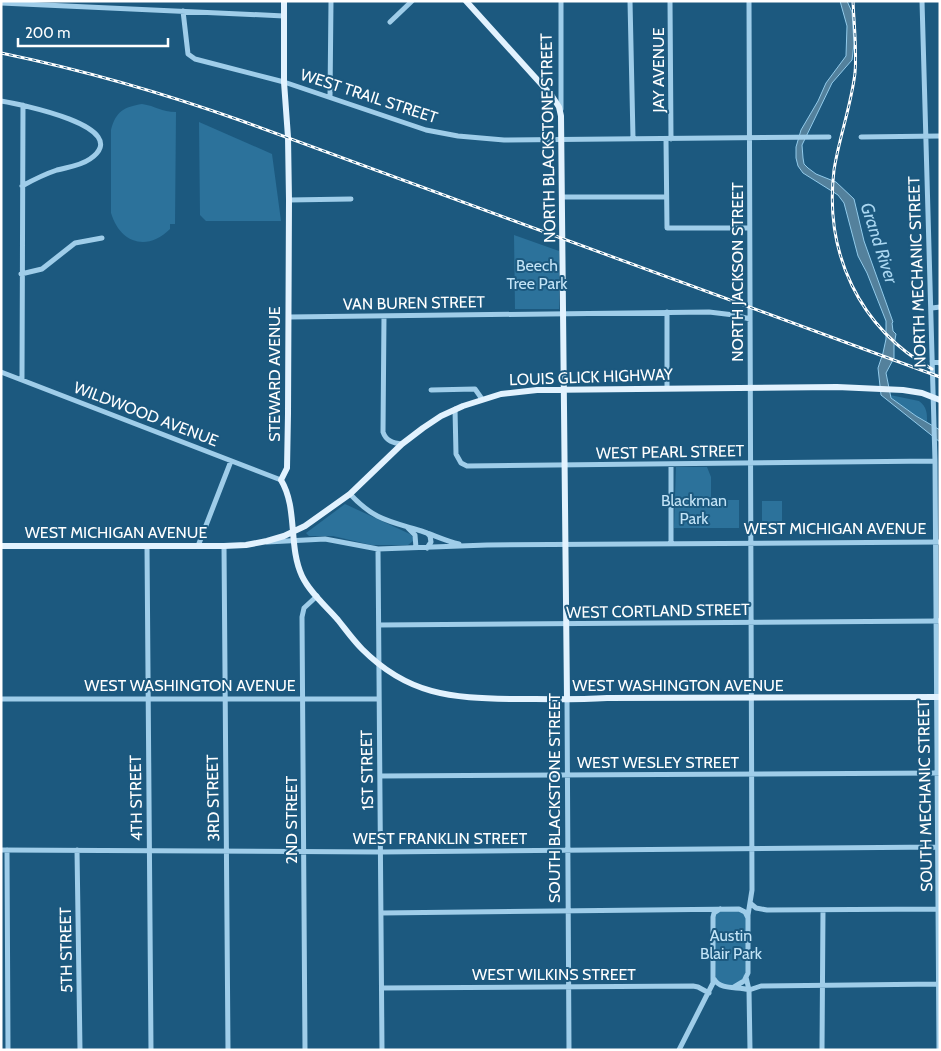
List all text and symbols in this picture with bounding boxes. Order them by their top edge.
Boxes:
scale bar [18,15,168,47]
text: 200 m [25,24,70,42]
street label: JAY AVENUE [649,27,668,114]
street label: NORTH BLACKSTONE STREET [537,32,559,243]
street label: WEST TRAIL STREET [298,65,440,127]
street label: NORTH MECHANIC STREET [904,175,930,368]
street label: NORTH JACKSON STREET [728,182,747,362]
water label: Grand River [856,200,903,288]
park label: Beech Tree Park [507,256,568,293]
street label: VAN BUREN STREET [343,292,486,314]
street label: STEWARD AVENUE [265,306,284,442]
street label: LOUIS GLICK HIGHWAY [509,365,674,389]
street label: WILDWOOD AVENUE [71,378,221,450]
street label: WEST PEARL STREET [596,441,745,463]
park label: Blackman Park [661,491,727,528]
street label: WEST MICHIGAN AVENUE [744,519,926,538]
street label: WEST MICHIGAN AVENUE [25,523,207,542]
street label: WEST CORTLAND STREET [566,600,750,622]
street label: WEST WASHINGTON AVENUE [84,676,296,695]
street label: WEST WASHINGTON AVENUE [572,676,784,695]
street label: SOUTH BLACKSTONE STREET [545,693,564,903]
street label: SOUTH MECHANIC STREET [914,699,936,892]
street label: 1ST STREET [357,729,377,810]
street label: WEST WESLEY STREET [577,753,740,772]
street label: 4TH STREET [126,754,146,841]
street label: 3RD STREET [203,754,223,842]
street label: 2ND STREET [282,775,301,864]
street label: WEST FRANKLIN STREET [353,829,528,848]
street label: 5TH STREET [56,906,76,993]
park label: Austin Blair Park [700,926,763,963]
street label: WEST WILKINS STREET [472,965,636,984]

